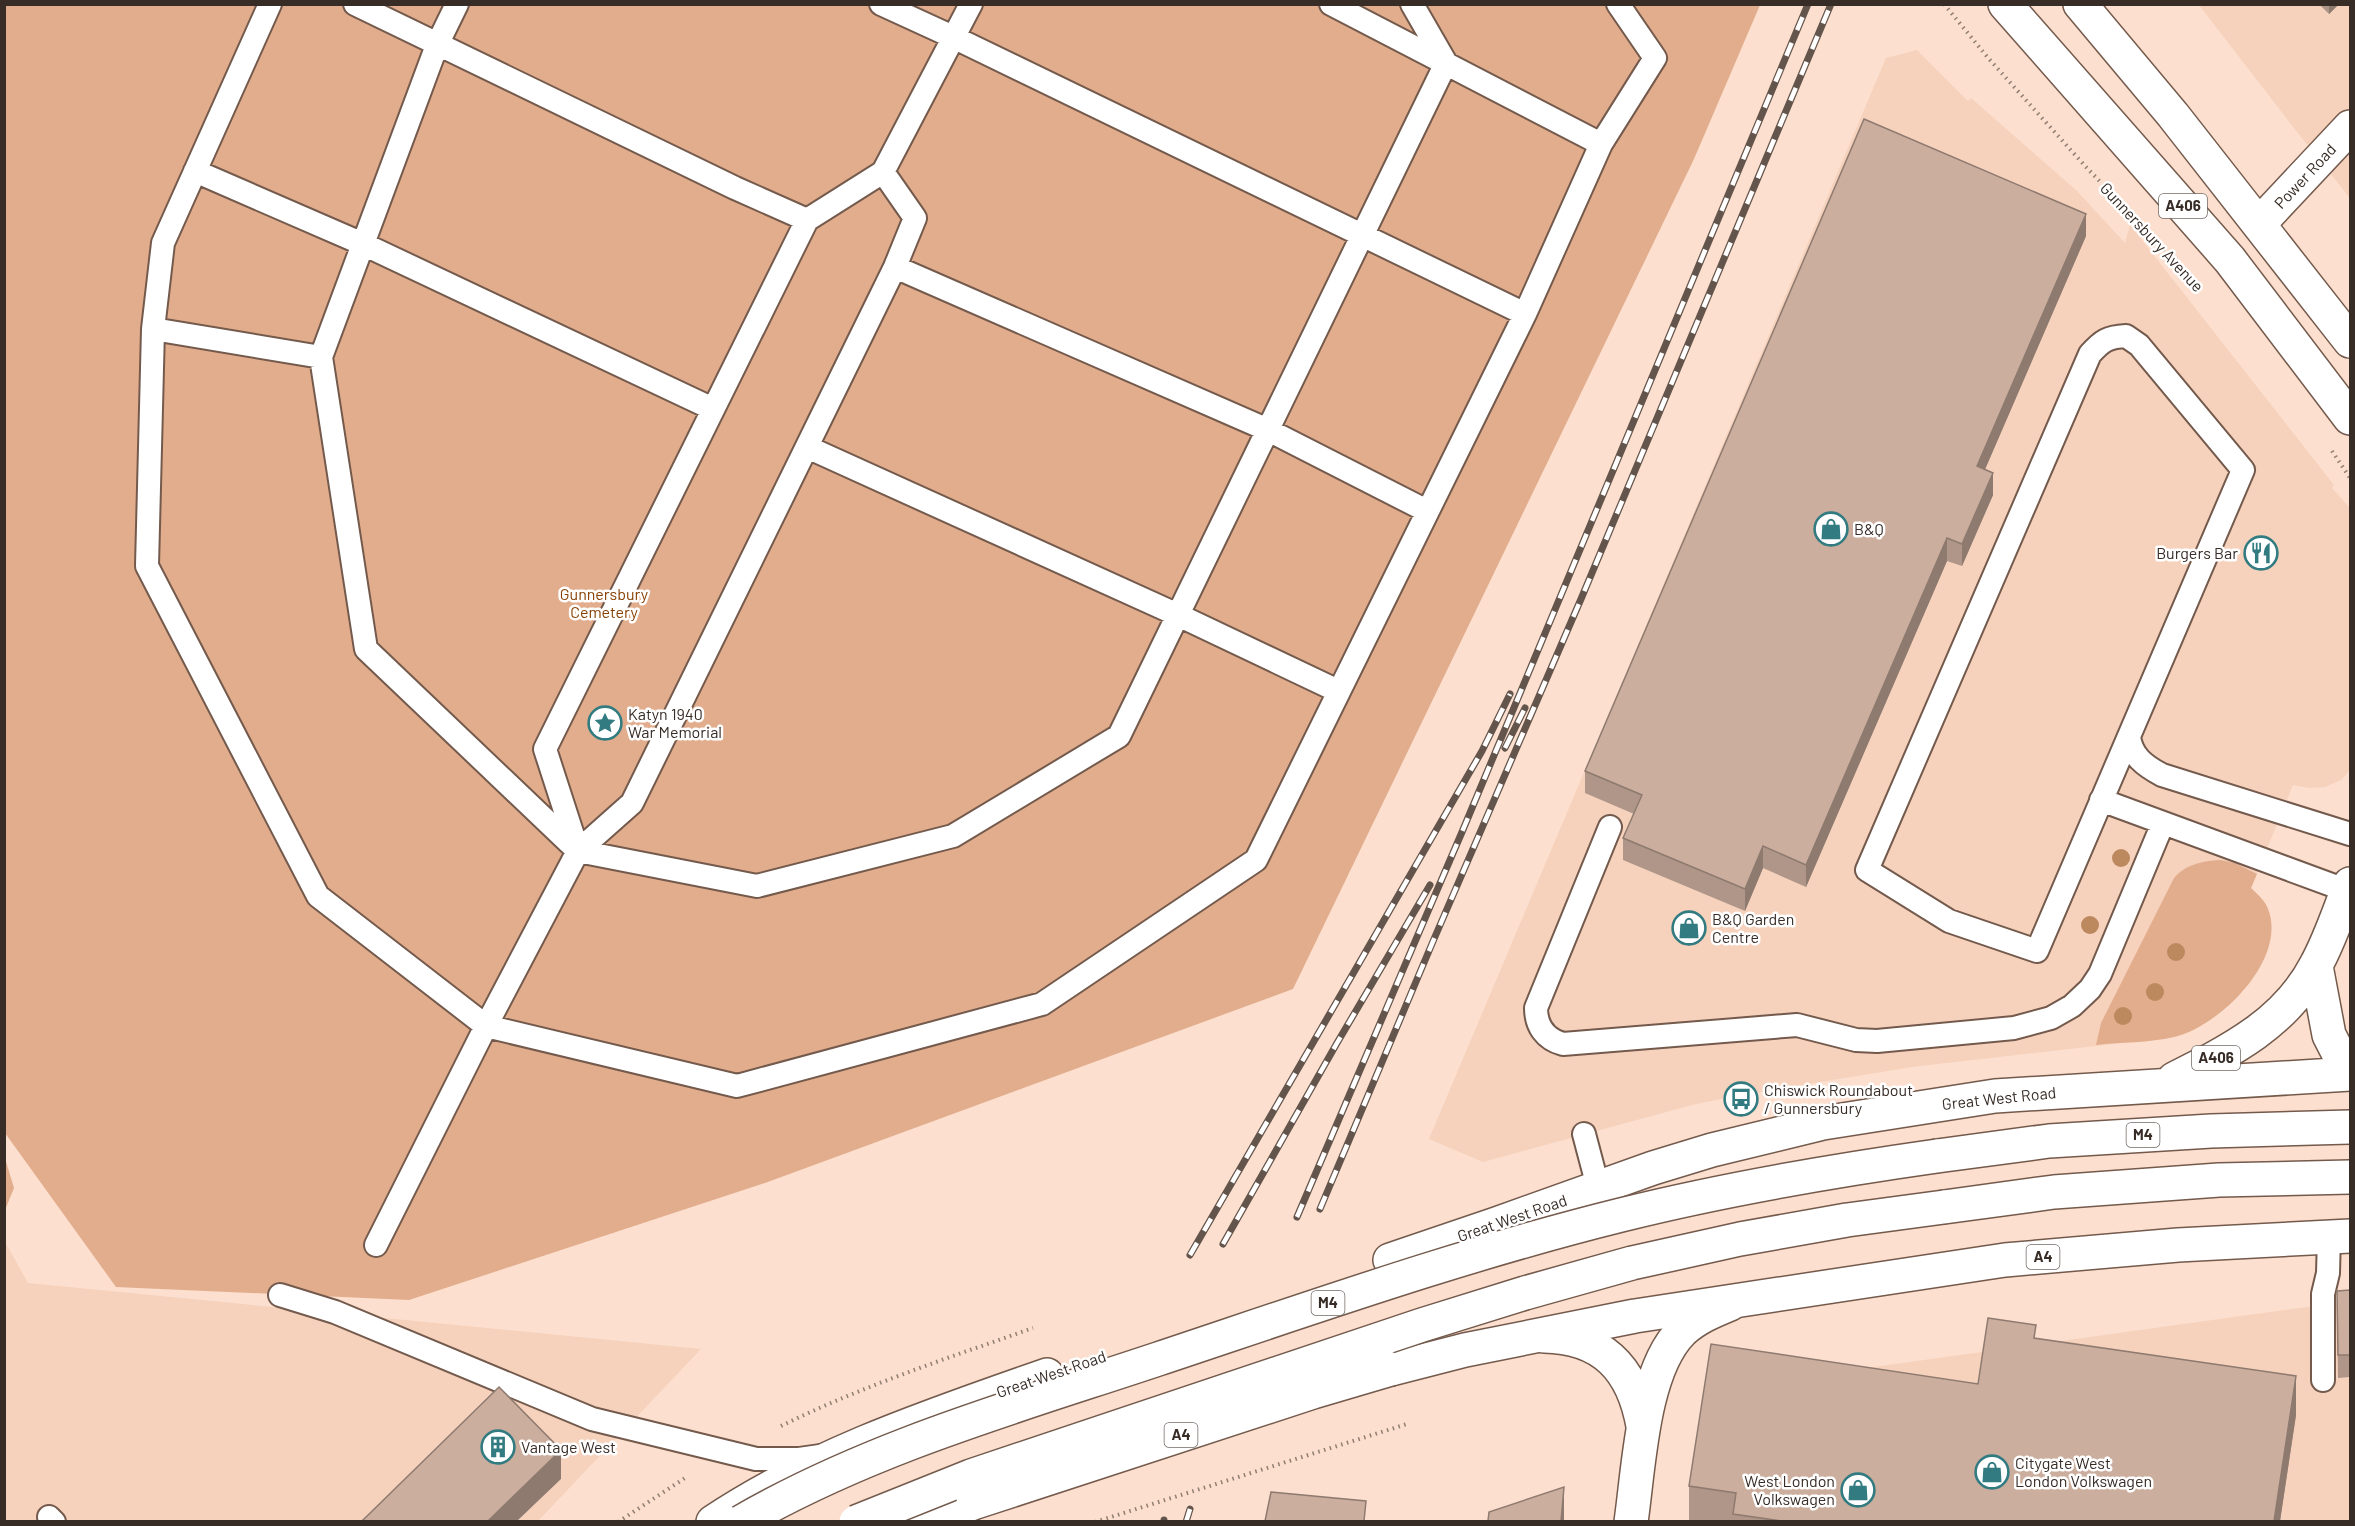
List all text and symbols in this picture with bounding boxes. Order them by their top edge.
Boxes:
street label: Power Road [2270,139,2339,212]
street label: Gunnersbury Avenue [2097,178,2208,295]
road number: A406 [2159,194,2207,218]
shop icon: B&Q [1813,511,1849,547]
place label: B&Q [1854,519,1884,538]
restaurant icon: Burgers Bar [2243,535,2279,571]
place label: Burgers Bar [2156,543,2238,562]
park label: Gunnersbury Cemetery [560,584,649,621]
place label: Katyn 1940 War Memorial [628,704,722,741]
place icon: Katyn 1940 War Memorial [587,705,623,741]
place label: B&Q Garden Centre [1712,909,1794,946]
shop icon: B&Q Garden Centre [1671,910,1707,946]
road number: A406 [2192,1046,2240,1070]
place label: Chiswick Roundabout / Gunnersbury [1764,1080,1913,1117]
bus stop icon: Chiswick Roundabout / Gunnersbury [1723,1081,1759,1117]
street label: Great West Road [1941,1082,2057,1113]
road number: M4 [2126,1123,2160,1147]
street label: Great West Road [1454,1190,1569,1245]
road number: A4 [2026,1245,2060,1269]
road number: M4 [1312,1291,1344,1315]
street label: Great West Road [993,1346,1108,1401]
road number: A4 [1164,1423,1198,1447]
building icon: Vantage West [480,1429,516,1465]
place label: Vantage West [521,1437,616,1456]
place label: Citygate West London Volkswagen [2015,1453,2152,1490]
shop icon: Citygate West London Volkswagen [1974,1454,2010,1490]
place label: West London Volkswagen [1744,1471,1835,1508]
shop icon: West London Volkswagen [1840,1472,1876,1508]

